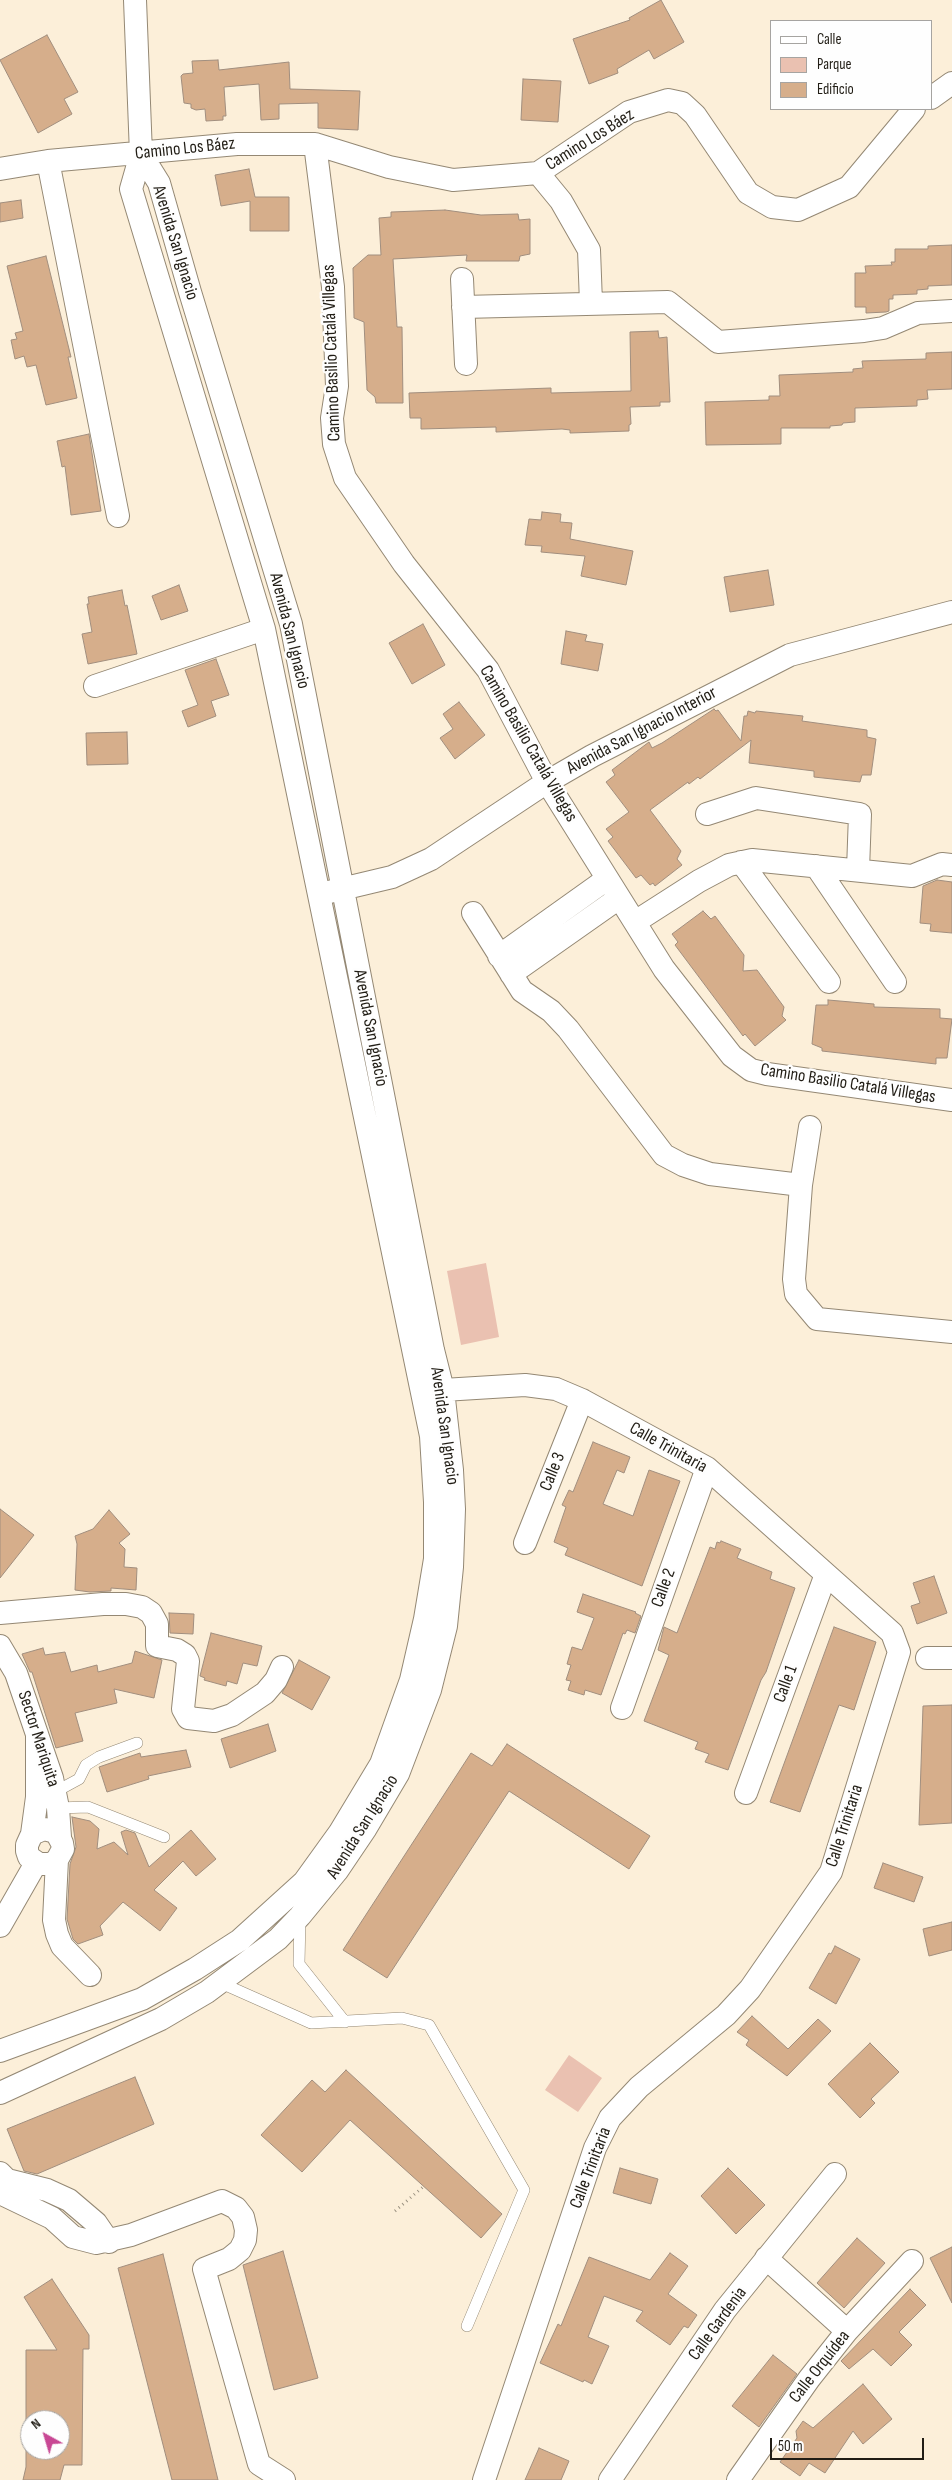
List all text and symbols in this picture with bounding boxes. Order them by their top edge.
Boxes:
legend [770,20,932,110]
text: Calle [817,30,841,49]
text: Parque [817,55,852,74]
text: Edificio [817,80,854,99]
street label: Camino Los Báez [542,104,638,176]
street label: Camino Los Báez [134,133,236,165]
street label: Avenida San Ignacio [147,183,203,303]
street label: Camino Basilio Catalá Villegas [318,264,346,442]
street label: Avenida San Ignacio [264,571,314,691]
street label: Camino Basilio Catalá Villegas [474,662,582,826]
street label: Avenida San Ignacio Interior [563,682,721,780]
street label: Avenida San Ignacio [348,968,392,1088]
street label: Camino Basilio Catalá Villegas [759,1059,937,1109]
street label: Avenida San Ignacio [425,1366,463,1486]
street label: Calle Trinitaria [625,1418,711,1478]
street label: Calle 3 [536,1450,570,1494]
street label: Calle 2 [647,1566,681,1610]
street label: Calle 1 [769,1662,803,1706]
street label: Sector Mariquita [12,1688,64,1790]
street label: Avenida San Ignacio [322,1771,404,1883]
street label: Calle Trinitaria [822,1782,868,1870]
street label: Calle Trinitaria [566,2124,616,2212]
street label: Calle Gardenia [684,2283,752,2365]
street label: Calle Orquídea [785,2326,855,2408]
north arrow [20,2410,70,2460]
text: N [28,2415,44,2433]
scale bar [772,2428,926,2460]
text: 50 m [778,2437,803,2456]

